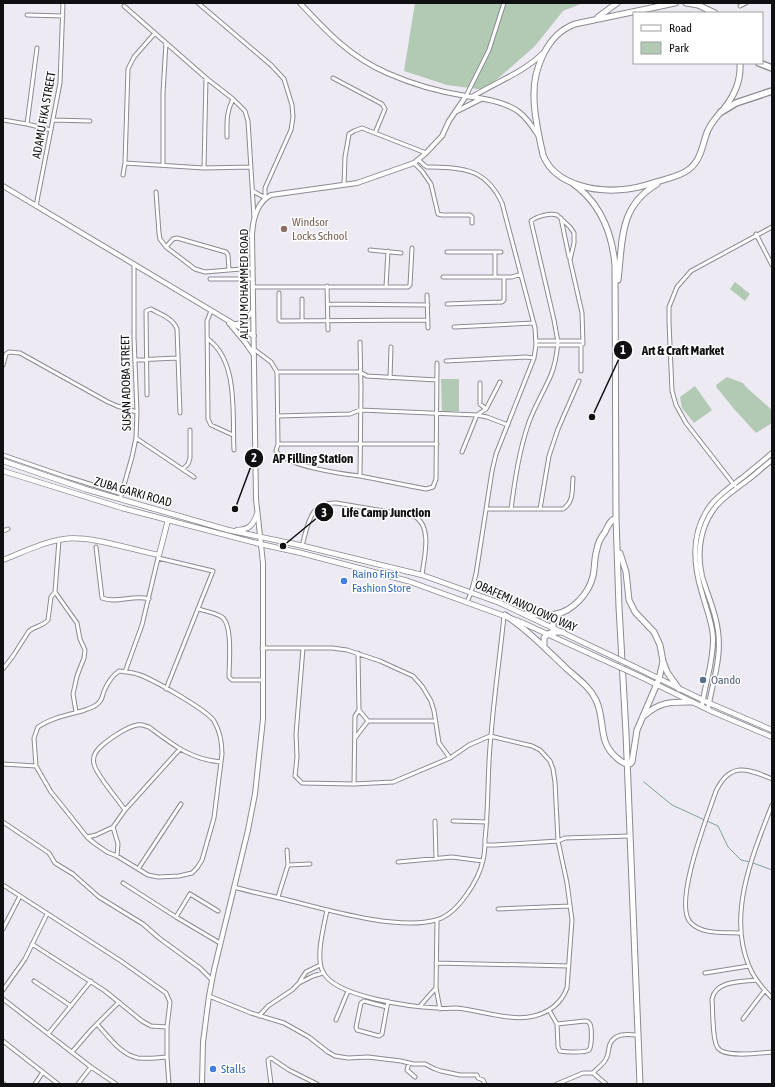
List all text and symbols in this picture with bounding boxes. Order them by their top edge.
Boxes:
legend [633,12,763,64]
text: Road [669,21,692,35]
text: Park [669,41,690,55]
street label: ADAMU FIKA STREET [29,70,59,160]
place label: Windsor Locks School [292,215,348,243]
marker: Windsor Locks School [279,224,289,234]
street label: ALIYU MOHAMMED ROAD [237,228,251,339]
street label: SUSAN ADOBA STREET [118,334,134,431]
callout: Art & Craft Market [613,338,732,363]
text: 1 [620,343,626,357]
text: Art & Craft Market [641,343,724,358]
callout: AP Filling Station [244,446,361,471]
text: 2 [251,451,257,465]
text: AP Filling Station [272,451,353,466]
street label: ZUBA GARKI ROAD [93,474,174,510]
callout: Life Camp Junction [314,500,439,525]
text: Life Camp Junction [341,505,431,520]
text: 3 [321,506,327,520]
place label: Raino First Fashion Store [352,567,411,595]
marker: Raino First Fashion Store [339,576,349,586]
street label: OBAFEMI AWOLOWO WAY [473,577,580,635]
place label: Oando [711,673,741,687]
marker: Oando [698,675,708,685]
place label: Stalls [221,1062,246,1076]
marker: Stalls [208,1064,218,1074]

